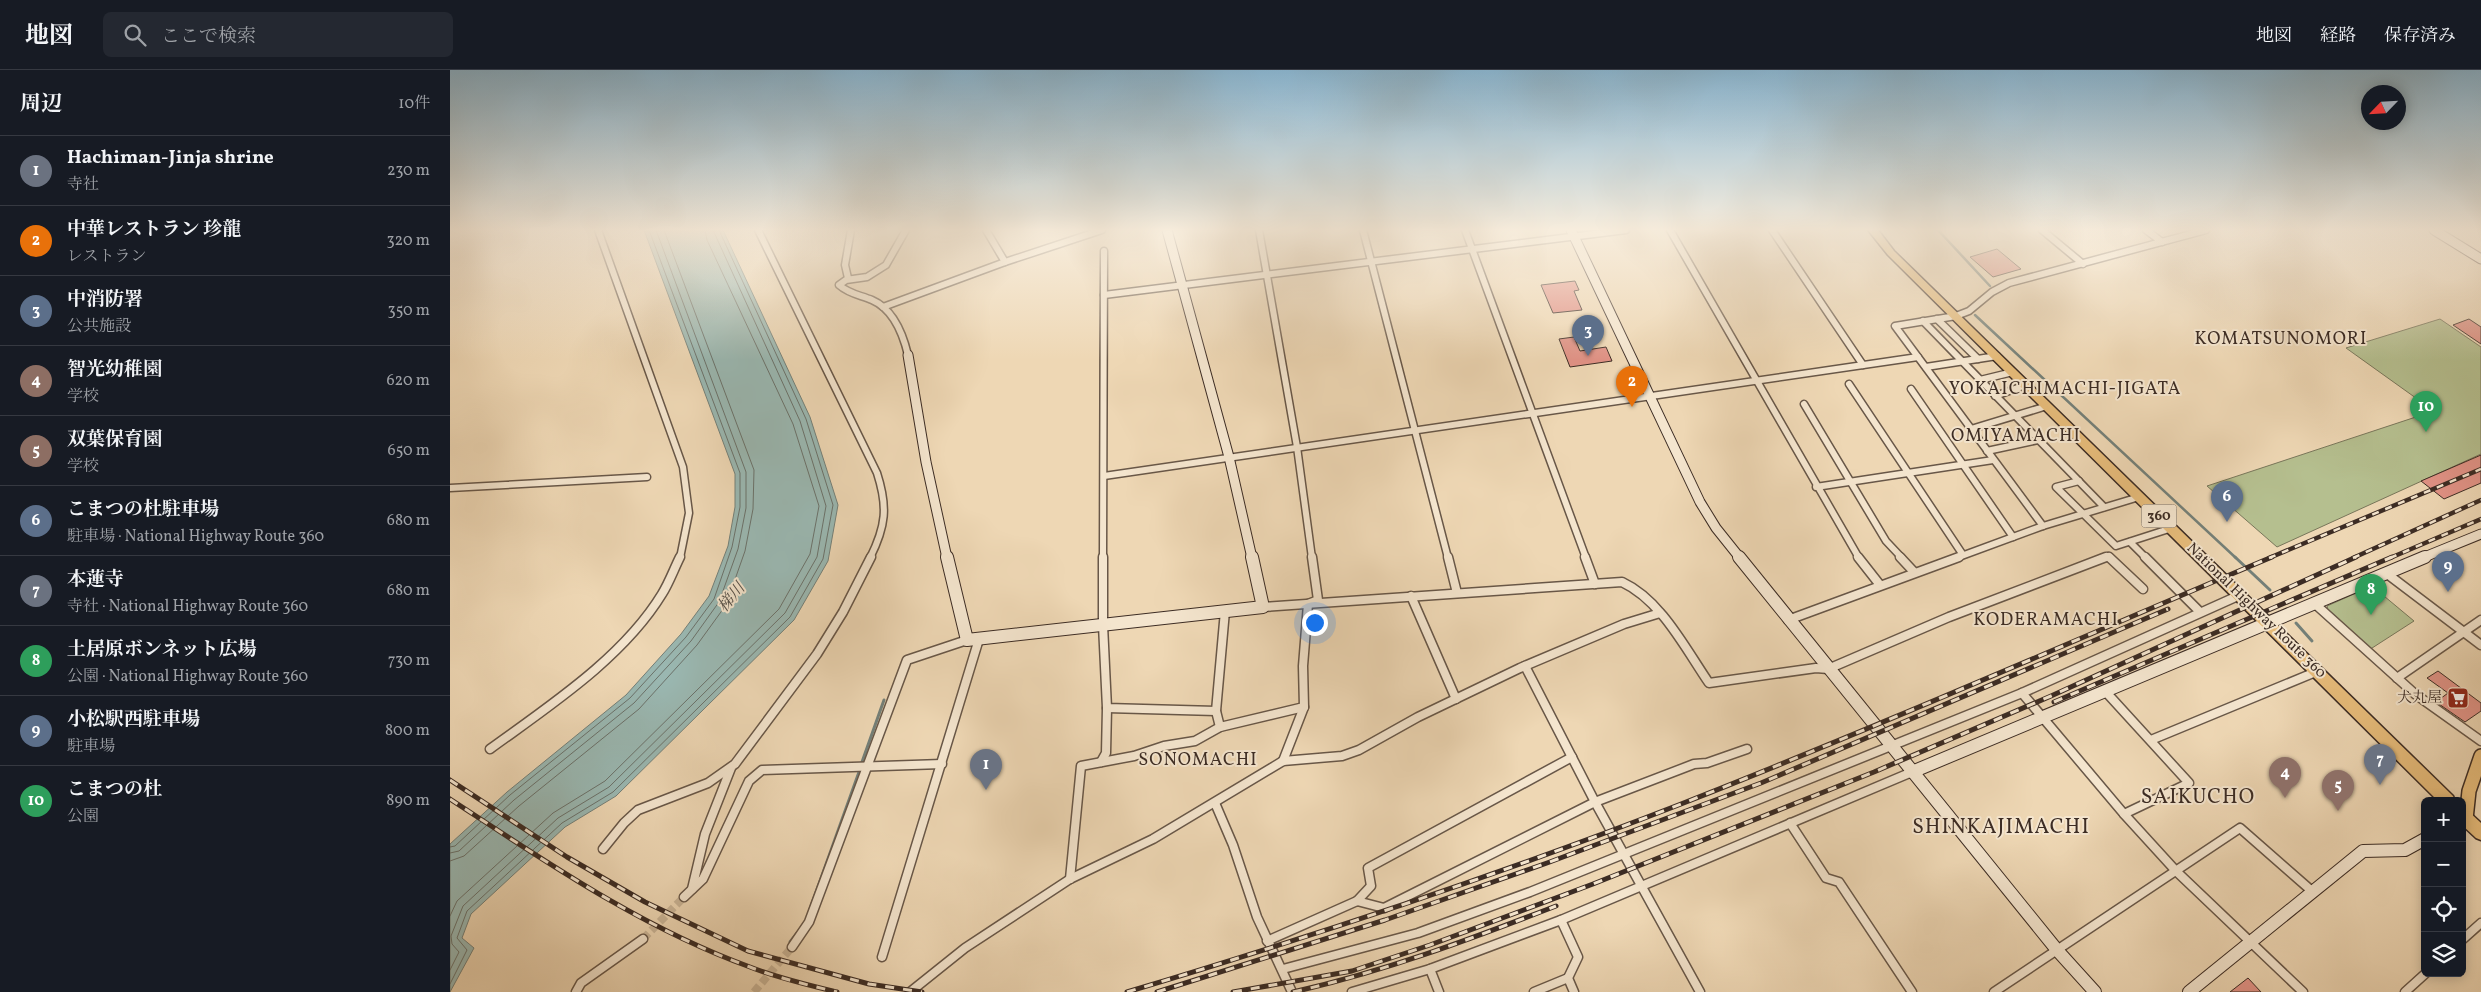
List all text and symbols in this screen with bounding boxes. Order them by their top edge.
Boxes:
search box [103,12,453,57]
text: 地図 [25,20,73,54]
icon: search [121,21,149,49]
text: ここで検索 [161,24,256,50]
text: 地図 [2256,24,2292,49]
text: 経路 [2320,24,2356,49]
text: 保存済み [2384,24,2456,49]
north arrow [2361,85,2406,130]
text: 周辺 [20,90,62,119]
text: 10件 [398,93,430,115]
text: Hachiman-Jinja shrine [67,145,274,171]
text: 1 [33,160,39,182]
text: 230 m [387,160,430,182]
text: 寺社 [67,174,99,196]
text: 中華レストラン 珍龍 [67,217,241,243]
text: 2 [32,230,40,252]
text: 320 m [386,230,430,252]
text: レストラン [67,246,147,268]
text: 中消防署 [67,287,143,313]
text: 3 [32,300,40,322]
text: 350 m [387,300,430,322]
pin: 3 [1572,315,1604,356]
text: 公共施設 [67,316,131,338]
district label: KOMATSUNOMORI [2194,327,2368,352]
text: 智光幼稚園 [67,357,162,383]
pin: 2 [1616,366,1648,407]
text: 4 [31,370,41,392]
text: 620 m [386,370,430,392]
district label: YOKAICHIMACHI-JIGATA [1949,377,2181,402]
text: 学校 [67,386,99,408]
pin: 10 [2410,391,2442,432]
district label: OMIYAMACHI [1951,424,2081,449]
text: 双葉保育園 [67,427,162,453]
text: 5 [32,440,40,462]
text: 650 m [388,440,430,462]
text: 学校 [67,456,99,478]
pin: 6 [2211,481,2243,522]
text: こまつの杜駐車場 [67,497,219,523]
road number: 360 [2142,504,2176,528]
text: 6 [32,510,40,532]
text: 680 m [387,510,430,532]
text: 駐車場 · National Highway Route 360 [67,526,324,548]
street label: National Highway Route 360 [2181,538,2331,684]
pin: 9 [2432,551,2464,592]
text: 本蓮寺 [67,567,124,593]
pin: 8 [2355,574,2387,615]
water label: 梯川 [713,577,752,617]
text: 7 [32,580,40,602]
text: 680 m [387,580,430,602]
text: 寺社 · National Highway Route 360 [67,596,308,618]
district label: KODERAMACHI [1973,608,2119,633]
your location [1302,610,1328,636]
text: 土居原ボンネット広場 [67,637,256,663]
text: 8 [32,650,40,672]
text: 730 m [388,650,430,672]
text: 公園 · National Highway Route 360 [67,666,308,688]
supermarket icon: 犬丸屋 [2446,686,2470,710]
place label: 犬丸屋 [2397,688,2442,709]
text: 小松駅西駐車場 [67,707,200,733]
text: 9 [32,720,40,742]
text: 800 m [385,720,430,742]
text: 駐車場 [67,736,115,758]
pin: 7 [2364,744,2396,785]
district label: SONOMACHI [1138,748,1258,773]
pin: 1 [970,749,1002,790]
pin: 4 [2269,757,2301,798]
pin: 5 [2322,770,2354,811]
text: こまつの杜 [67,777,162,803]
district label: SAIKUCHO [2141,783,2255,812]
text: 10 [28,790,44,812]
text: 890 m [386,790,430,812]
map controls [2421,797,2466,977]
button: + [2421,797,2466,842]
text: 公園 [67,806,99,828]
district label: SHINKAJIMACHI [1912,813,2090,842]
button: − [2421,842,2466,887]
button: locate [2421,887,2466,932]
button: layers [2421,932,2466,977]

